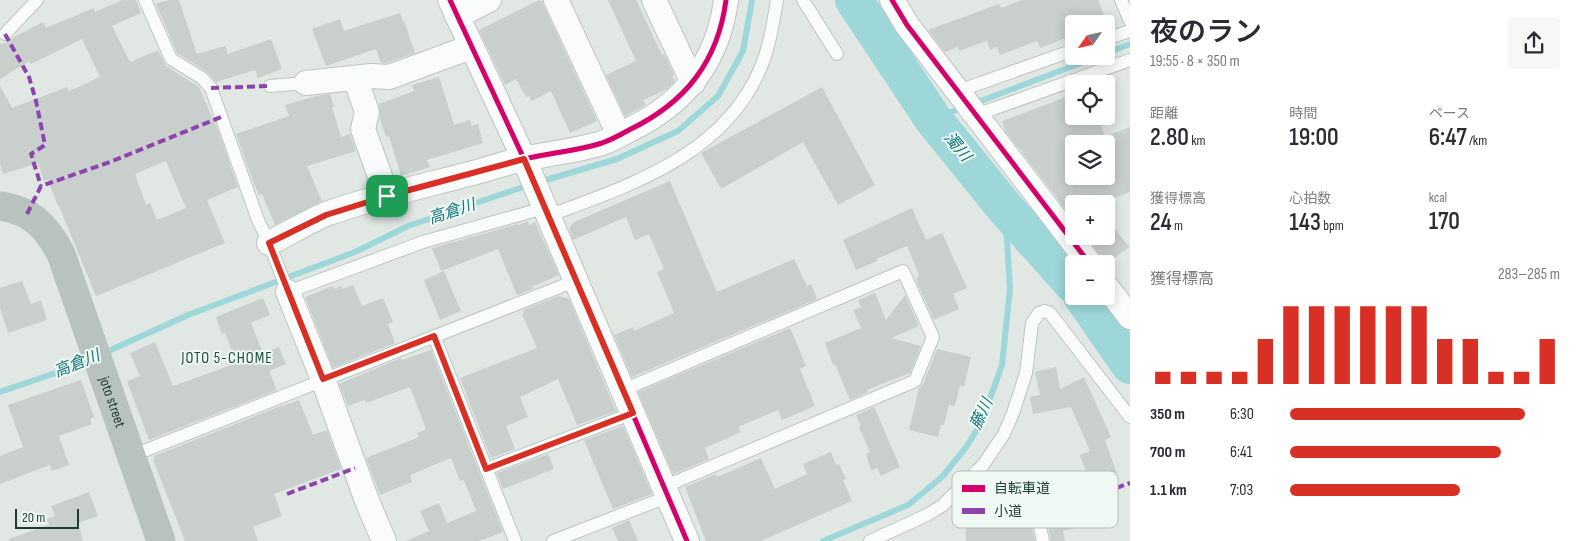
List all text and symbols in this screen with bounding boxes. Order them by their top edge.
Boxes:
north arrow [1065,15,1115,65]
map controls [1065,15,1115,305]
text: 夜のラン [1150,16,1262,49]
button: share [1508,17,1560,69]
text: 19:55 · 8 × 350 m [1150,52,1240,71]
button: locate [1065,75,1115,125]
text: 距離 [1150,105,1178,122]
text: 時間 [1289,105,1317,122]
text: ペース [1429,105,1470,122]
text: 2.80 [1150,122,1189,153]
text: 19:00 [1289,122,1339,153]
text: 6:47 [1429,122,1467,153]
water label: 濁川 [939,129,976,167]
text: km [1189,132,1205,149]
text: /km [1467,132,1487,149]
button: layers [1065,135,1115,185]
pin [366,175,408,217]
icon: arrive [373,182,401,210]
text: kcal [1429,189,1447,206]
text: 獲得標高 [1150,190,1206,207]
text: 心拍数 [1289,190,1331,207]
water label: 高倉川 [426,195,480,228]
button: + [1065,195,1115,245]
text: 170 [1429,206,1460,237]
text: 24 [1150,207,1172,238]
text: 143 [1289,207,1321,238]
text: m [1172,217,1183,234]
text: bpm [1321,217,1344,234]
button: − [1065,255,1115,305]
text: 283–285 m [1498,265,1560,284]
text: 獲得標高 [1150,270,1214,289]
water label: 高倉川 [51,345,105,382]
district label: JOTO 5-CHOME [180,349,273,368]
street label: joto street [95,373,130,430]
water label: 藤川 [967,394,998,433]
text: 350 m [1150,405,1185,424]
text: 6:30 [1230,405,1254,424]
text: 700 m [1150,443,1185,462]
text: 6:41 [1230,443,1252,462]
legend [952,471,1118,528]
text: 自転車道 [994,480,1050,497]
text: 1.1 km [1150,481,1187,500]
text: 7:03 [1230,481,1253,500]
text: 小道 [994,503,1022,520]
scale bar [15,506,79,529]
text: 20 m [22,509,45,526]

